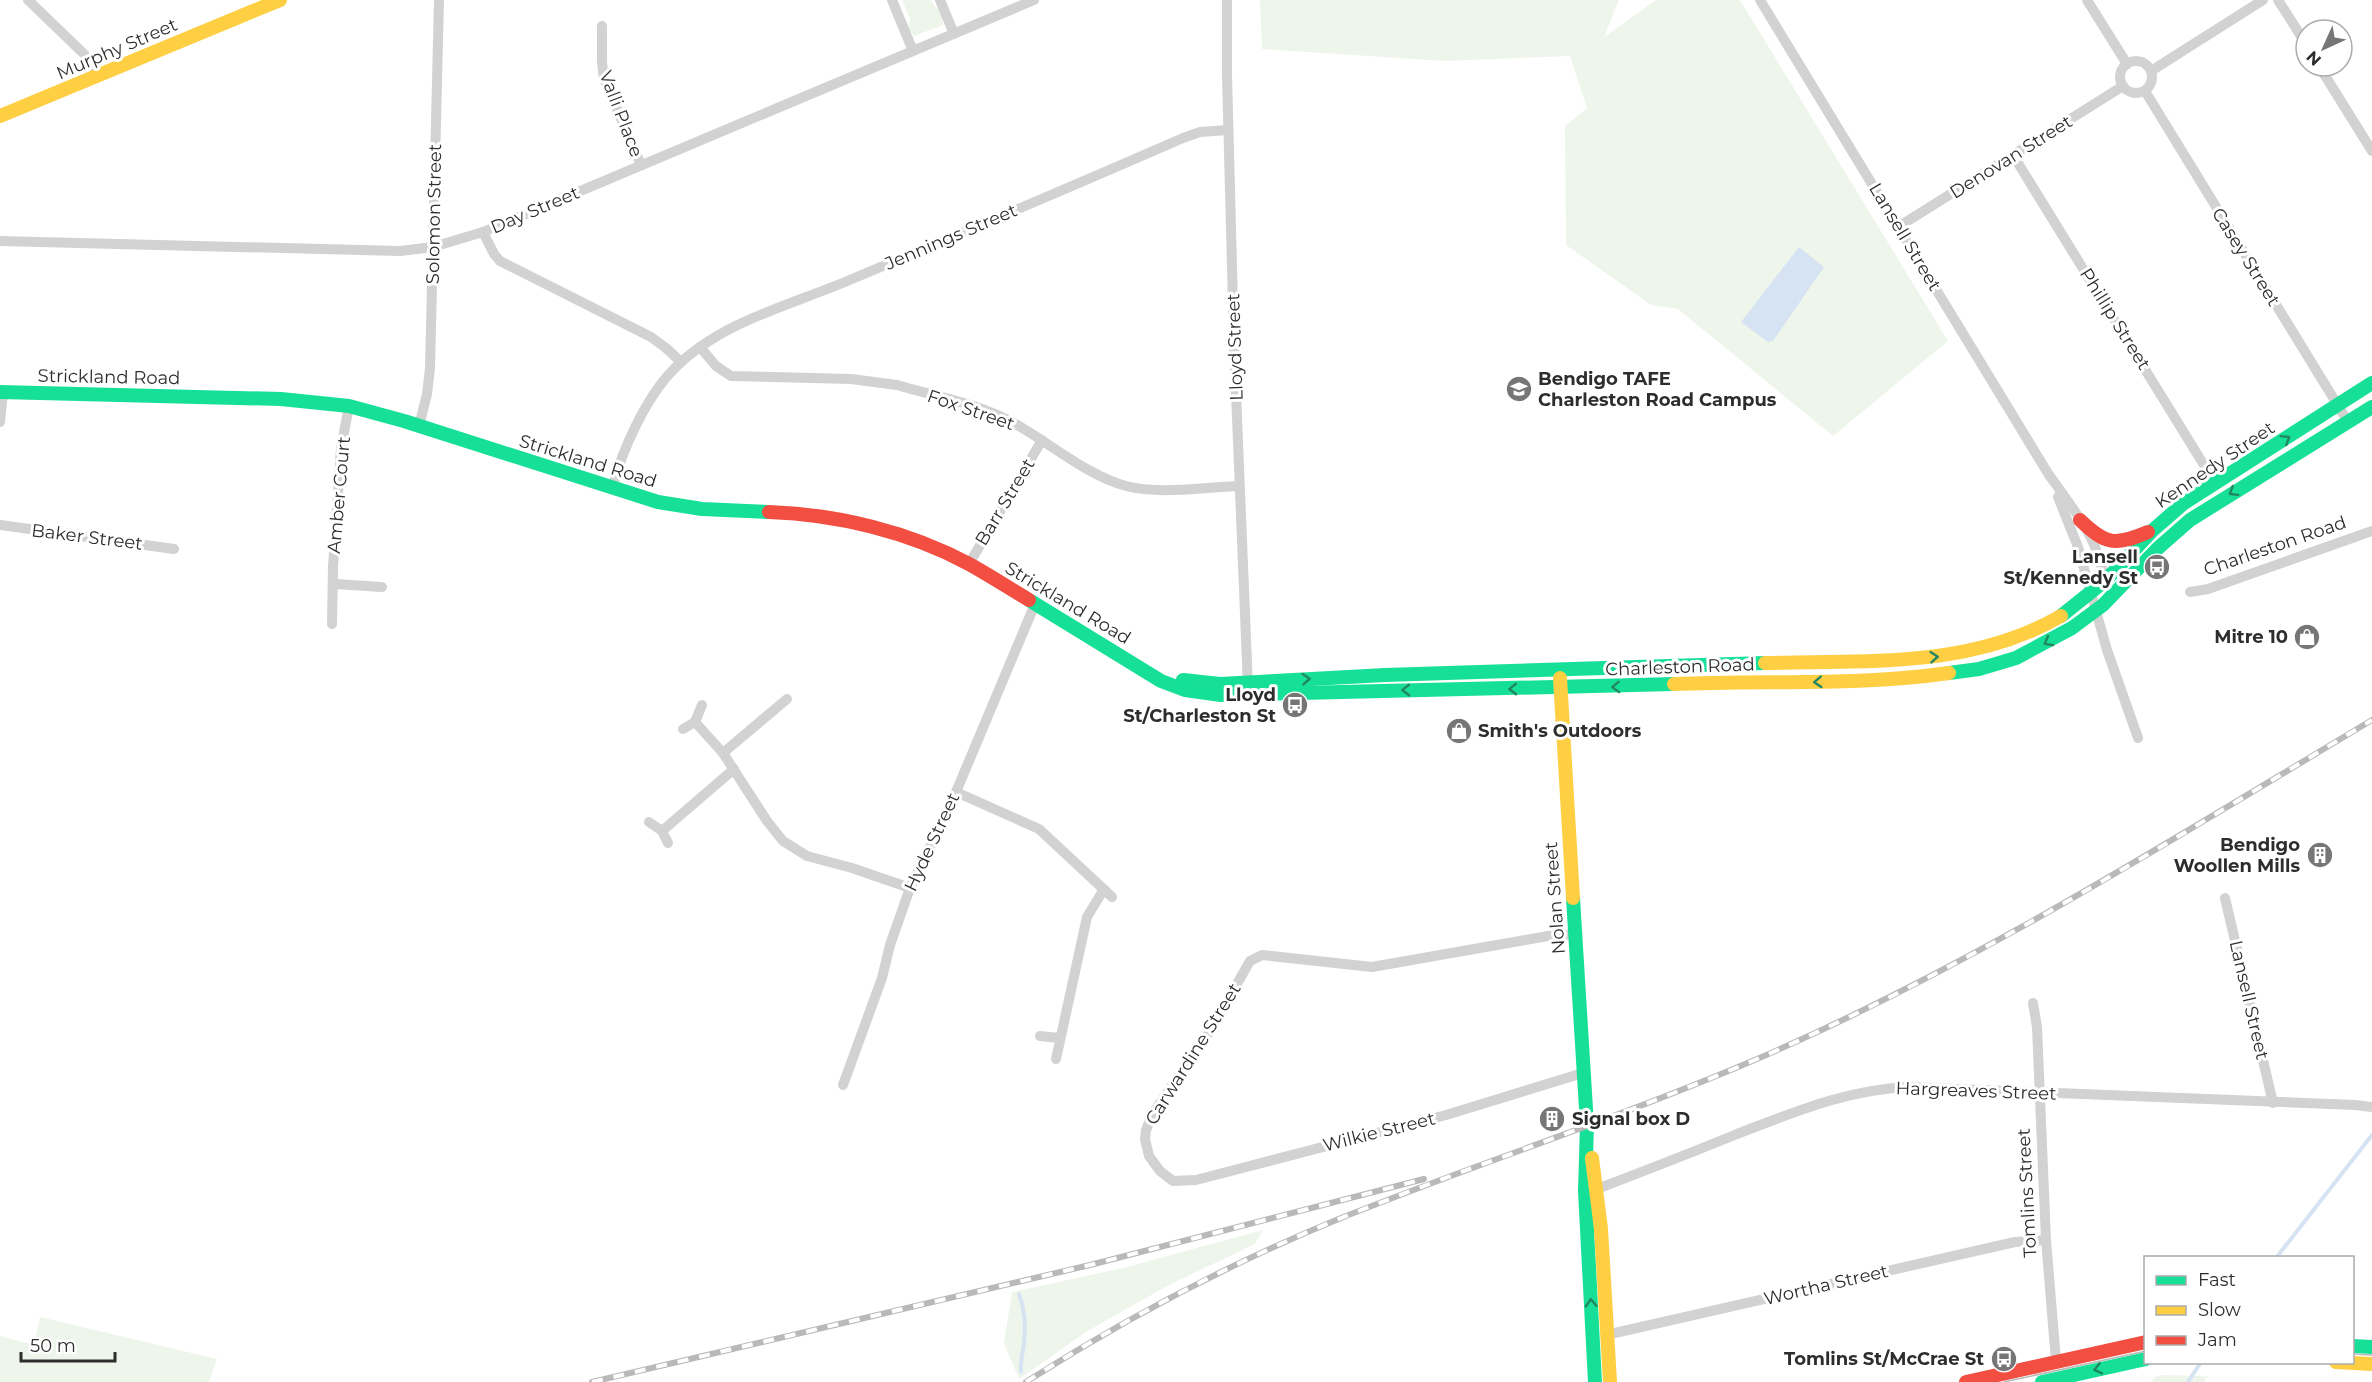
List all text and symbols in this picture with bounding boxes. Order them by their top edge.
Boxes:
street label: Murphy Street [53,14,181,84]
north arrow [2294,18,2354,78]
text: N [2302,47,2325,70]
street label: Valli Place [594,68,648,160]
street label: Denovan Street [1946,111,2076,203]
street label: Solomon Street [422,144,446,284]
street label: Lansell Street [1864,179,1946,295]
street label: Day Street [487,182,583,238]
street label: Jennings Street [881,199,1020,275]
street label: Casey Street [2207,204,2285,310]
street label: Phillip Street [2075,264,2155,374]
street label: Lloyd Street [1222,293,1248,401]
street label: Strickland Road [37,365,181,389]
place label: Bendigo TAFE Charleston Road Campus [1538,368,1777,411]
school or university icon: Bendigo TAFE Charleston Road Campus [1504,374,1534,404]
street label: Fox Street [924,385,1018,435]
street label: Kennedy Street [2151,417,2279,513]
street label: Strickland Road [517,430,659,492]
street label: Amber Court [323,435,355,555]
one-way arrow [2280,435,2290,447]
street label: Barr Street [970,454,1040,550]
one-way arrow [2229,485,2239,497]
street label: Charleston Road [2201,511,2349,581]
street label: Baker Street [30,519,144,555]
place label: Lansell St/Kennedy St [2003,546,2138,589]
bus stop icon: Lansell St/Kennedy St [2142,552,2172,582]
street label: Strickland Road [1001,557,1135,649]
shop icon: Mitre 10 [2292,622,2322,652]
place label: Mitre 10 [2214,626,2288,648]
one-way arrow [2044,635,2054,646]
one-way arrow [1929,651,1938,664]
street label: Charleston Road [1605,653,1755,681]
one-way arrow [1302,673,1311,686]
one-way arrow [1813,675,1822,688]
one-way arrow [1611,680,1620,693]
one-way arrow [1402,683,1411,696]
one-way arrow [1508,683,1517,695]
place label: Lloyd St/Charleston St [1123,684,1276,727]
bus stop icon: Lloyd St/Charleston St [1280,690,1310,720]
shop icon: Smith's Outdoors [1444,716,1474,746]
place label: Smith's Outdoors [1478,720,1642,742]
street label: Hyde Street [900,789,964,895]
place label: Bendigo Woollen Mills [2174,834,2300,877]
building icon: Bendigo Woollen Mills [2305,840,2335,870]
street label: Nolan Street [1540,841,1570,955]
street label: Lansell Street [2225,938,2273,1062]
street label: Carwardine Street [1140,979,1246,1129]
street label: Hargreaves Street [1895,1077,2057,1105]
building icon: Signal box D [1537,1104,1567,1134]
street label: Wilkie Street [1321,1107,1437,1157]
place label: Signal box D [1572,1108,1690,1130]
street label: Tomlins Street [2013,1128,2041,1258]
legend [2144,1256,2354,1364]
street label: Wortha Street [1762,1260,1890,1310]
text: Fast [2198,1269,2236,1291]
one-way arrow [1584,1298,1597,1307]
text: Slow [2198,1299,2241,1321]
scale bar [21,1325,116,1363]
text: Jam [2197,1329,2237,1351]
text: 50 m [30,1335,76,1357]
bus stop icon: Tomlins St/McCrae St [1989,1344,2019,1374]
place label: Tomlins St/McCrae St [1784,1348,1984,1370]
one-way arrow [2094,1361,2104,1374]

